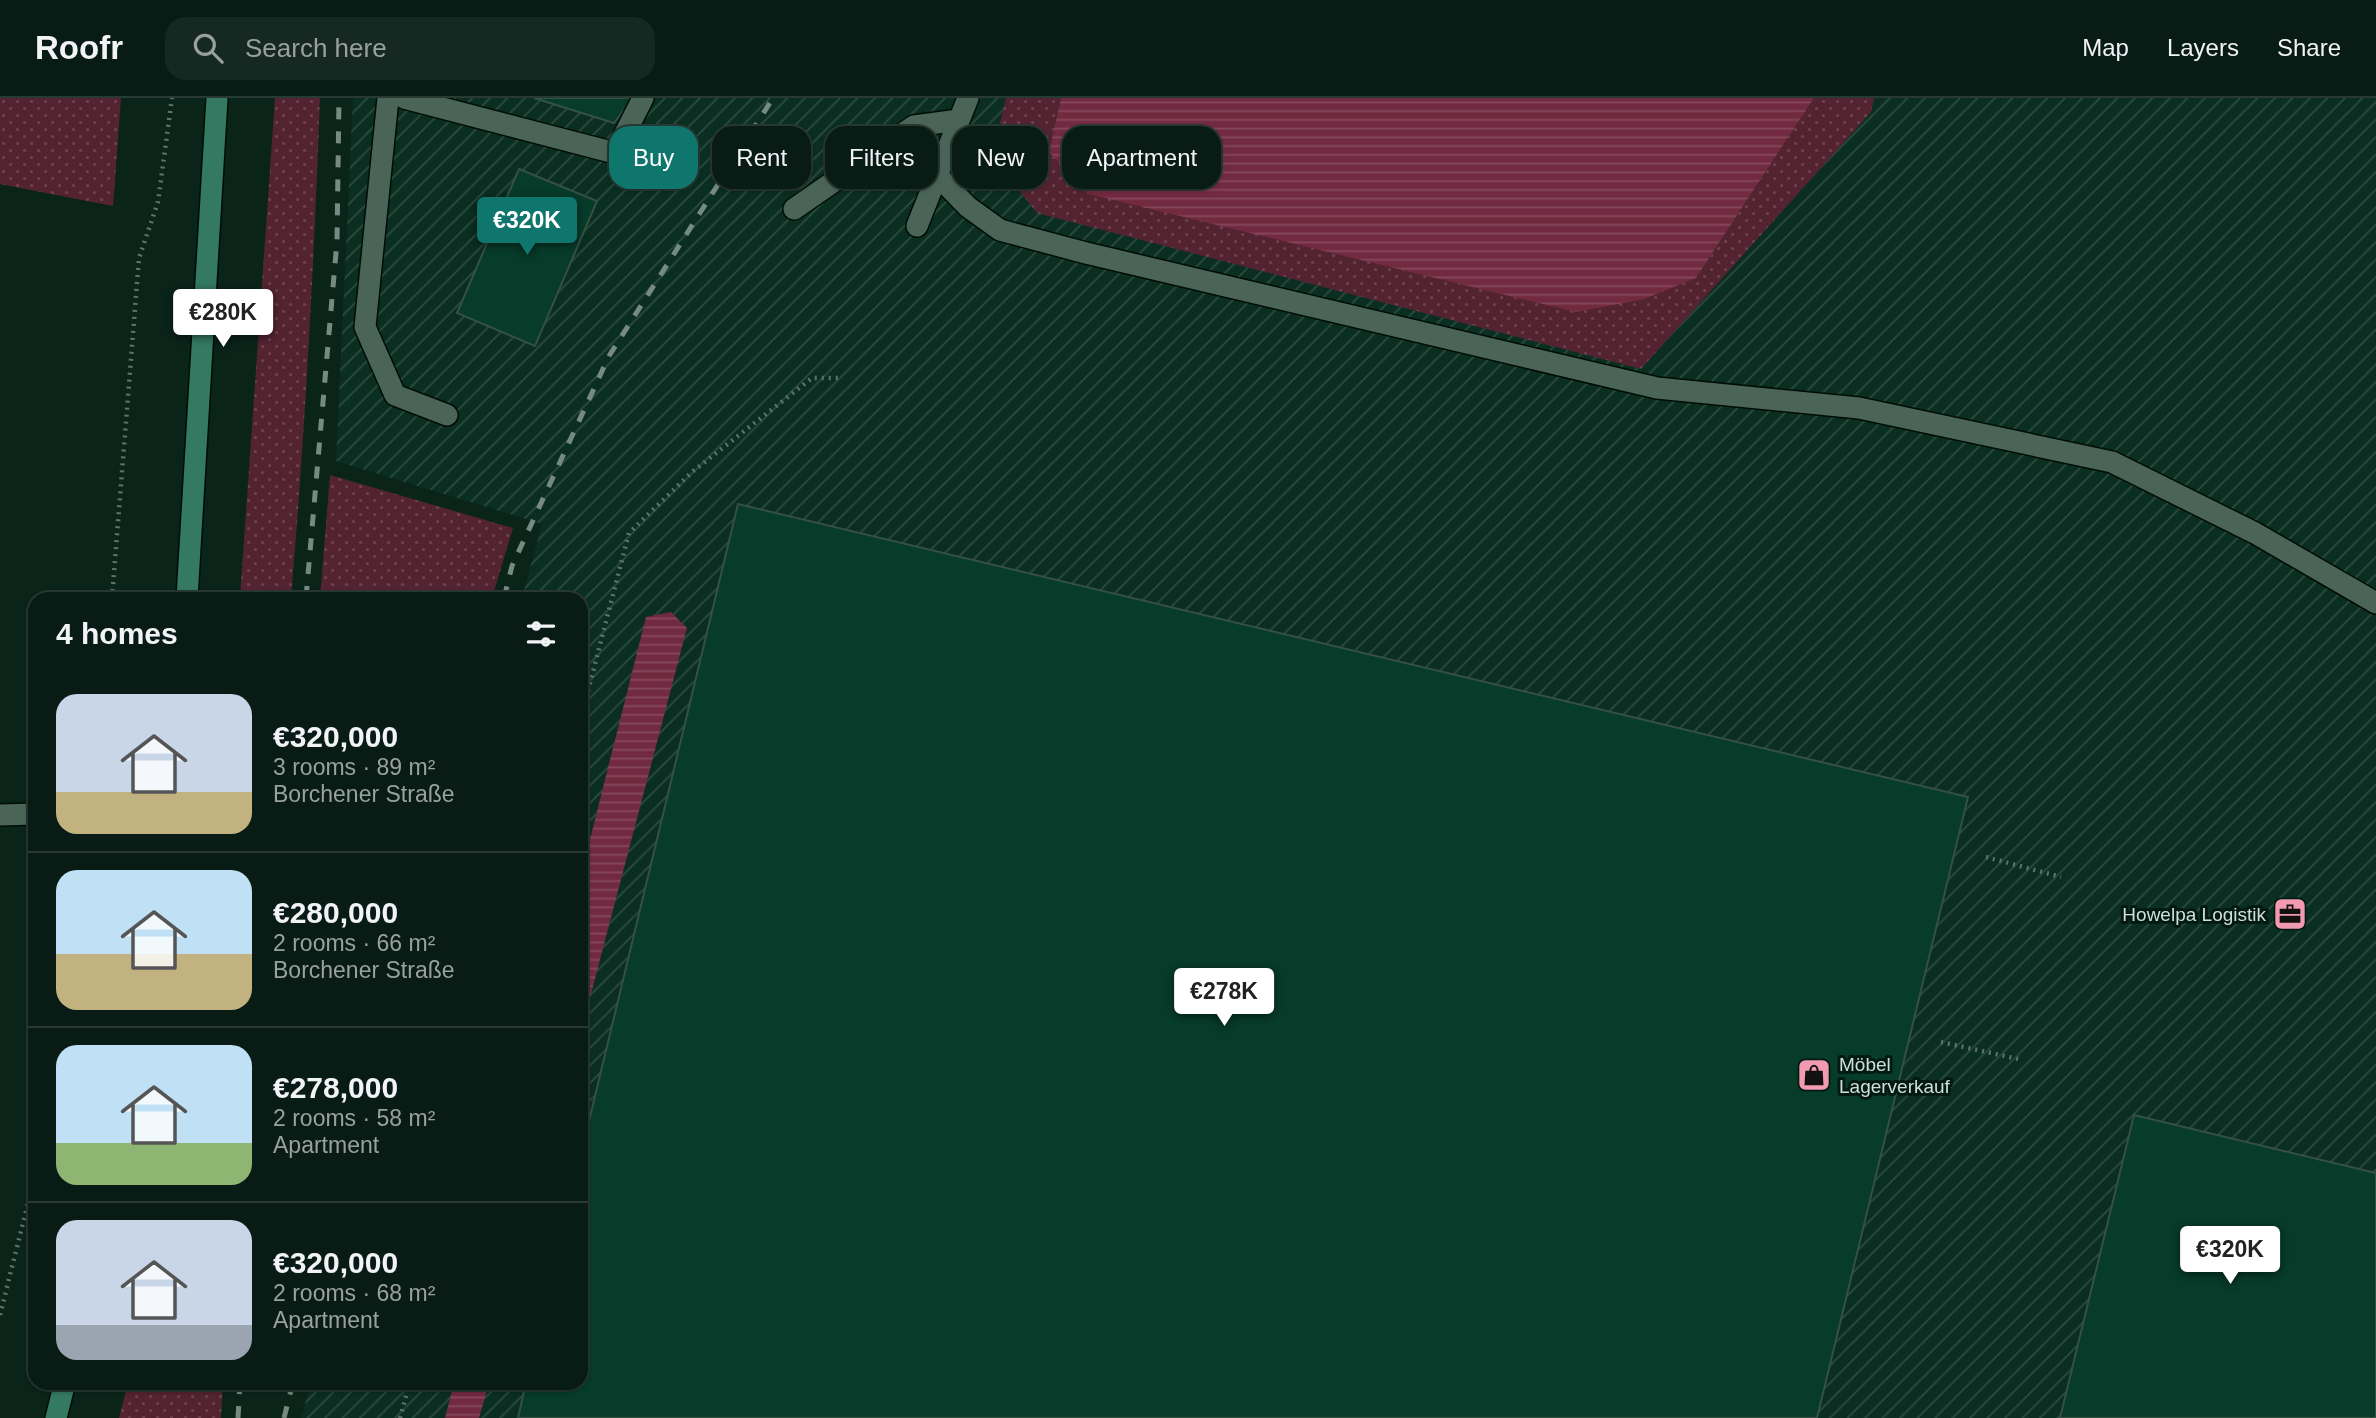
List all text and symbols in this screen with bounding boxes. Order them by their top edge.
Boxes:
search box [165,17,655,80]
text: Roofr [35,29,123,66]
icon: search [189,29,227,67]
text: Search here [245,33,387,63]
text: Map [2082,34,2129,61]
text: Layers [2167,34,2239,61]
text: Share [2277,34,2341,61]
chip: Buy [609,126,698,189]
chip: Rent [712,126,811,189]
chip: Filters [825,126,938,189]
chip: New [952,126,1048,189]
chip: Apartment [1062,126,1221,189]
pin: €320K [478,198,576,257]
text: €320K [493,207,561,233]
pin: €280K [174,289,272,349]
text: €280K [189,299,257,325]
icon: filters [522,615,560,653]
text: 4 homes [56,617,178,650]
text: €320,000 [273,720,398,753]
icon: home [112,722,196,806]
text: 3 rooms · 89 m² [273,754,435,780]
text: Borchener Straße [273,781,455,807]
office icon: Howelpa Logistik [2271,895,2309,933]
text: €280,000 [273,896,398,929]
icon: home [112,898,196,982]
place label: Howelpa Logistik [2122,904,2266,925]
text: 2 rooms · 66 m² [273,930,435,956]
text: Borchener Straße [273,957,455,983]
pin: €278K [1175,968,1273,1028]
text: €278K [1190,978,1258,1004]
place label: Möbel Lagerverkauf [1839,1054,1951,1097]
shop icon: Möbel Lagerverkauf [1795,1056,1833,1094]
text: €278,000 [273,1071,398,1104]
icon: home [112,1073,196,1157]
text: 2 rooms · 58 m² [273,1105,435,1131]
text: Apartment [273,1132,379,1158]
pin: €320K [2181,1226,2279,1286]
text: €320K [2196,1236,2264,1262]
text: €320,000 [273,1246,398,1279]
icon: home [112,1248,196,1332]
text: 2 rooms · 68 m² [273,1280,435,1306]
text: Apartment [273,1307,379,1333]

